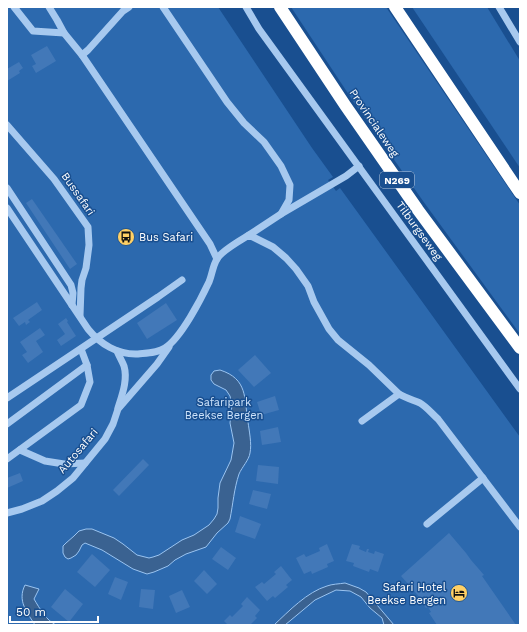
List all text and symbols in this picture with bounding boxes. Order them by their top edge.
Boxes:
street label: Provincialeweg [346,87,402,160]
street label: Bussafari [59,170,98,218]
road number: N269 [380,172,414,188]
street label: Tilburgseweg [393,199,445,263]
bus stop icon: Bus Safari [116,227,136,247]
place label: Bus Safari [139,231,193,244]
park label: Safaripark Beekse Bergen [185,396,263,422]
street label: Autosafari [55,426,101,476]
place label: Safari Hotel Beekse Bergen [367,581,447,607]
hotel icon: Safari Hotel Beekse Bergen [449,583,469,603]
scale bar [10,598,98,624]
text: 50 m [16,605,46,619]

